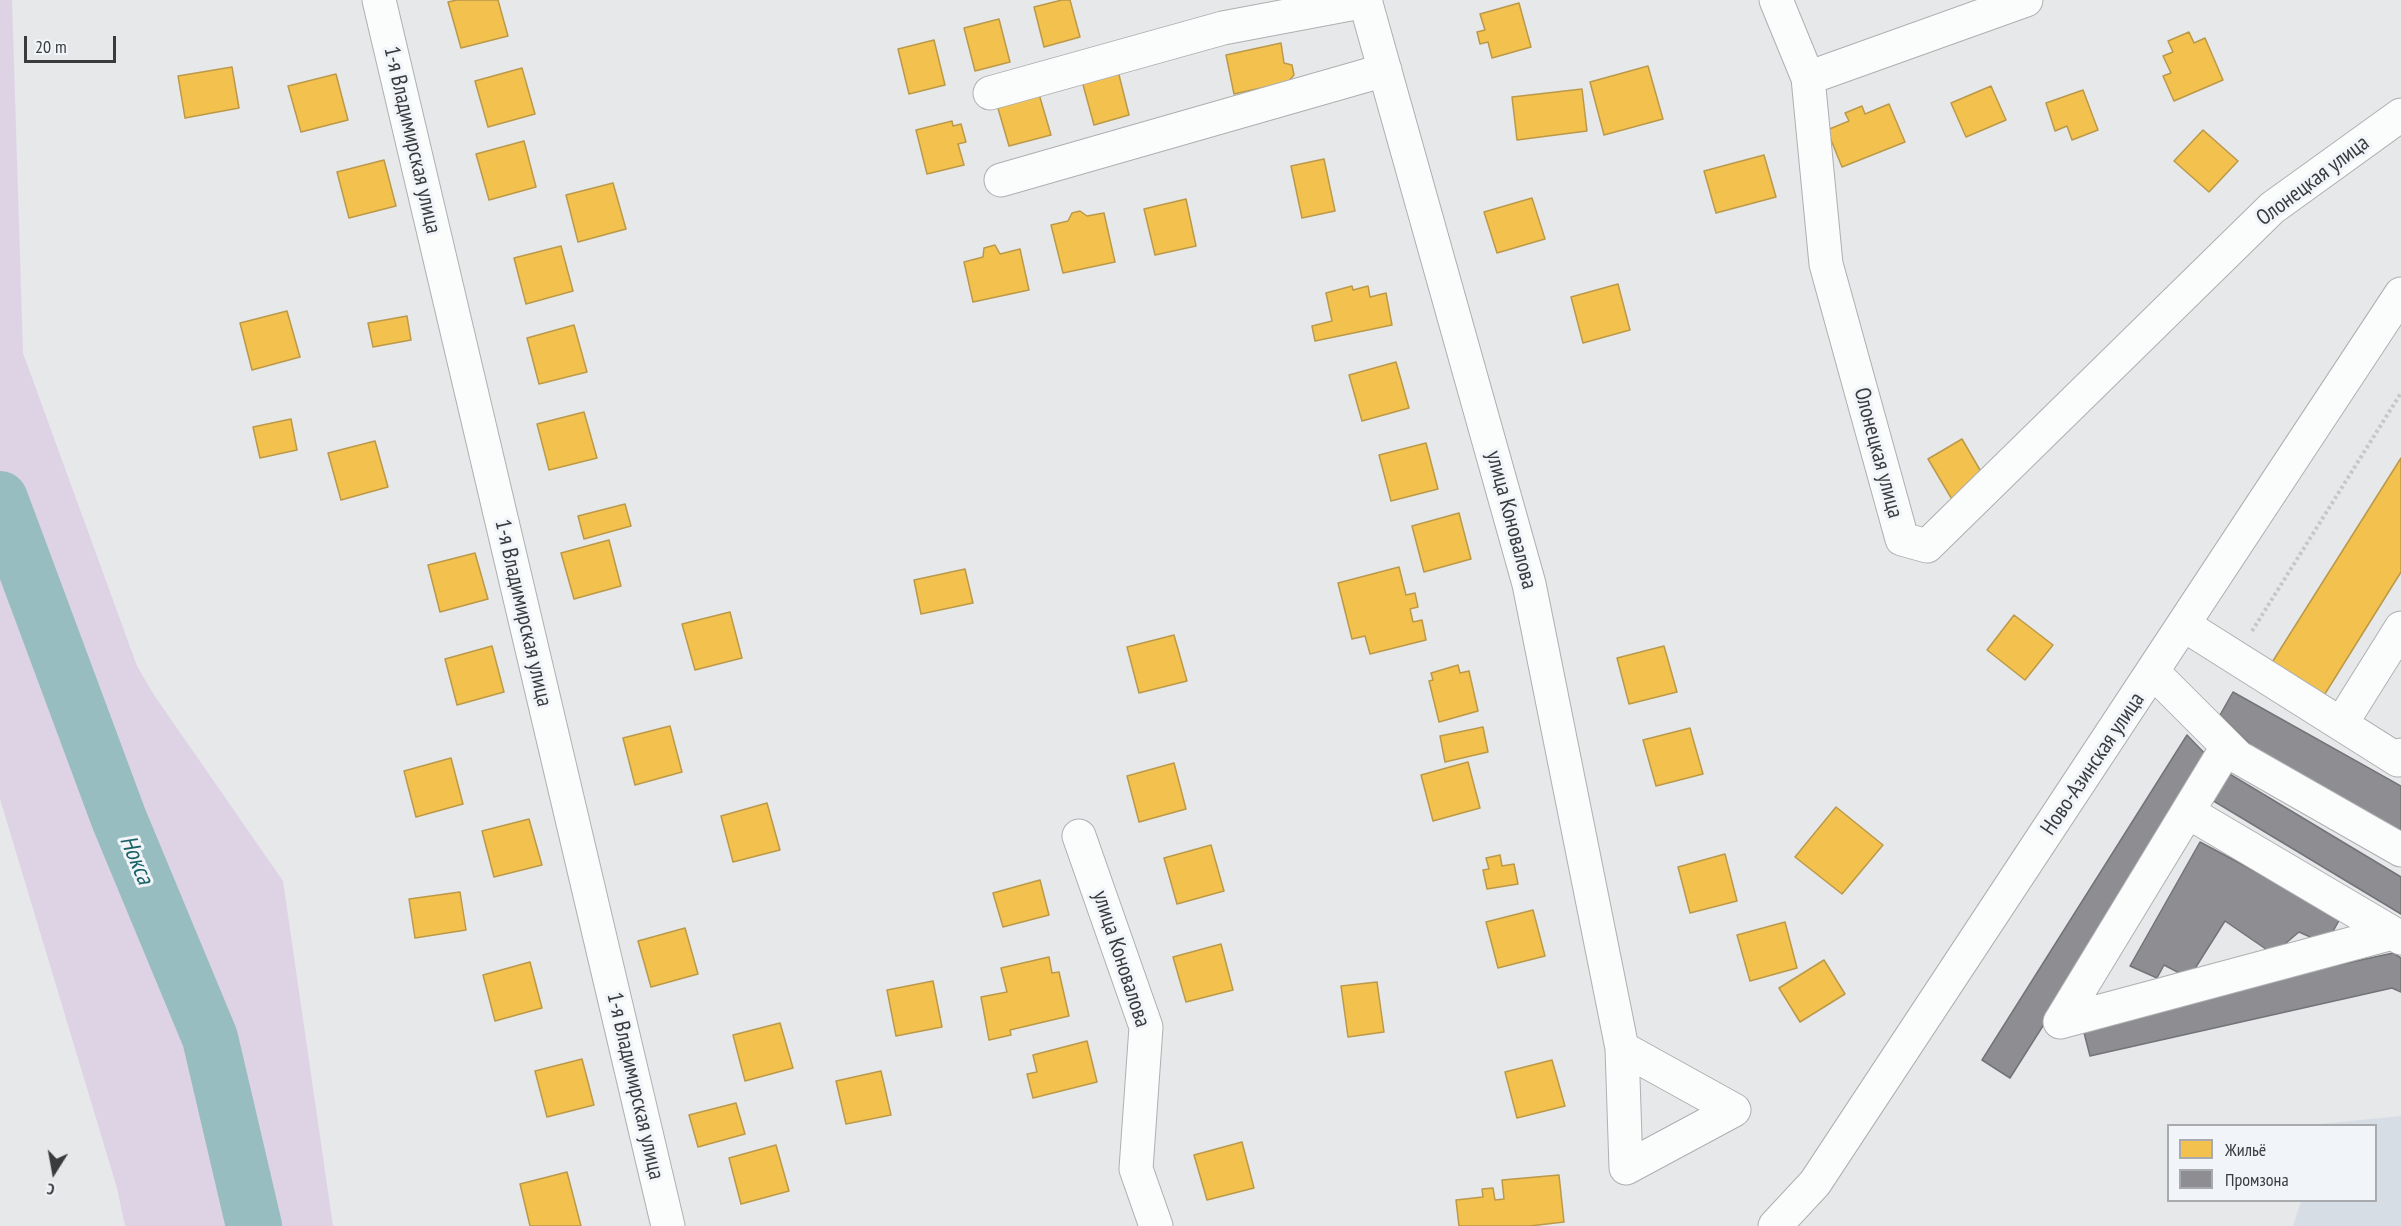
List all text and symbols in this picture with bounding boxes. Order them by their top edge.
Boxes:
scale bar [27,24,118,62]
text: 20 m [35,35,67,58]
street label: 1-я Владимирская улица [378,44,446,236]
street label: Олонецкая улица [2252,130,2374,232]
street label: Олонецкая улица [1848,385,1908,521]
street label: улица Коновалова [1480,448,1542,592]
street label: 1-я Владимирская улица [489,517,557,709]
street label: Ново-Азинская улица [2036,688,2150,840]
water label: Нокса [113,831,159,889]
street label: улица Коновалова [1087,887,1155,1031]
street label: 1-я Владимирская улица [601,990,669,1182]
legend [2167,1124,2377,1202]
text: Жильё [2225,1138,2266,1161]
north arrow [24,1142,84,1202]
text: Промзона [2225,1168,2289,1191]
text: С [45,1179,56,1200]

